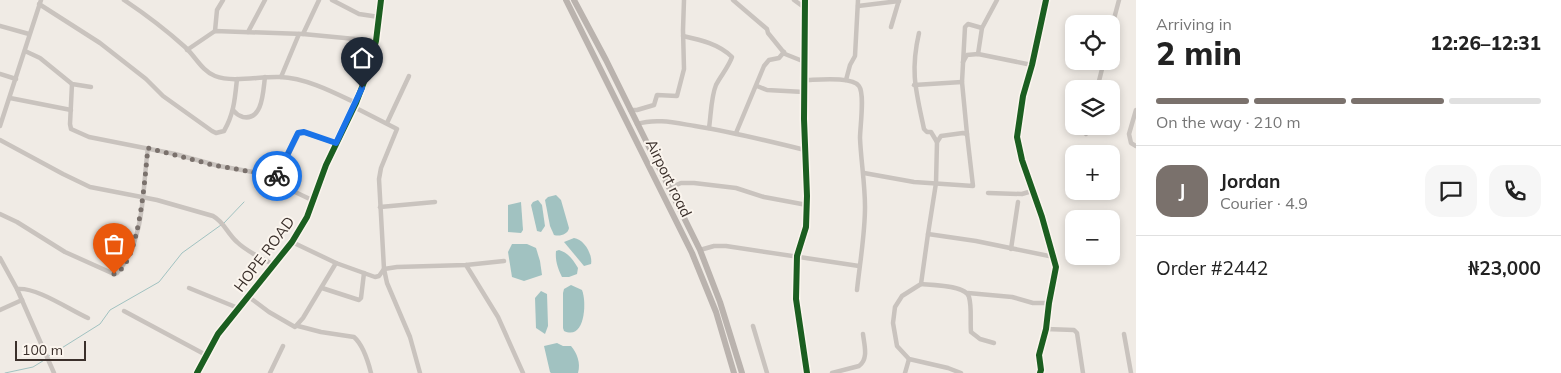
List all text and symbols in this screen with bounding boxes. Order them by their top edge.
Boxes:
text: Arriving in [1156,14,1232,34]
map controls [1065,15,1120,265]
button: locate [1065,15,1120,70]
text: 12:26–12:31 [1430,31,1541,55]
text: 2 min [1156,33,1242,73]
pin [341,37,383,88]
icon: home [348,44,376,72]
button: layers [1065,80,1120,135]
text: On the way · 210 m [1156,112,1301,132]
street label: Airport road [642,136,696,220]
button: + [1065,145,1120,200]
courier [252,151,302,201]
icon: bike [263,162,291,190]
button: chat [1425,165,1477,217]
button: phone [1489,165,1541,217]
text: Jordan [1220,169,1280,193]
text: J [1179,179,1185,203]
text: Courier · 4.9 [1220,193,1308,213]
button: − [1065,210,1120,265]
street label: HOPE ROAD [229,213,299,295]
pin [93,223,135,274]
icon: bag [100,230,128,258]
text: Order #2442 [1156,256,1268,280]
text: ₦23,000 [1468,256,1541,280]
scale bar [15,338,86,361]
text: 100 m [22,341,63,359]

